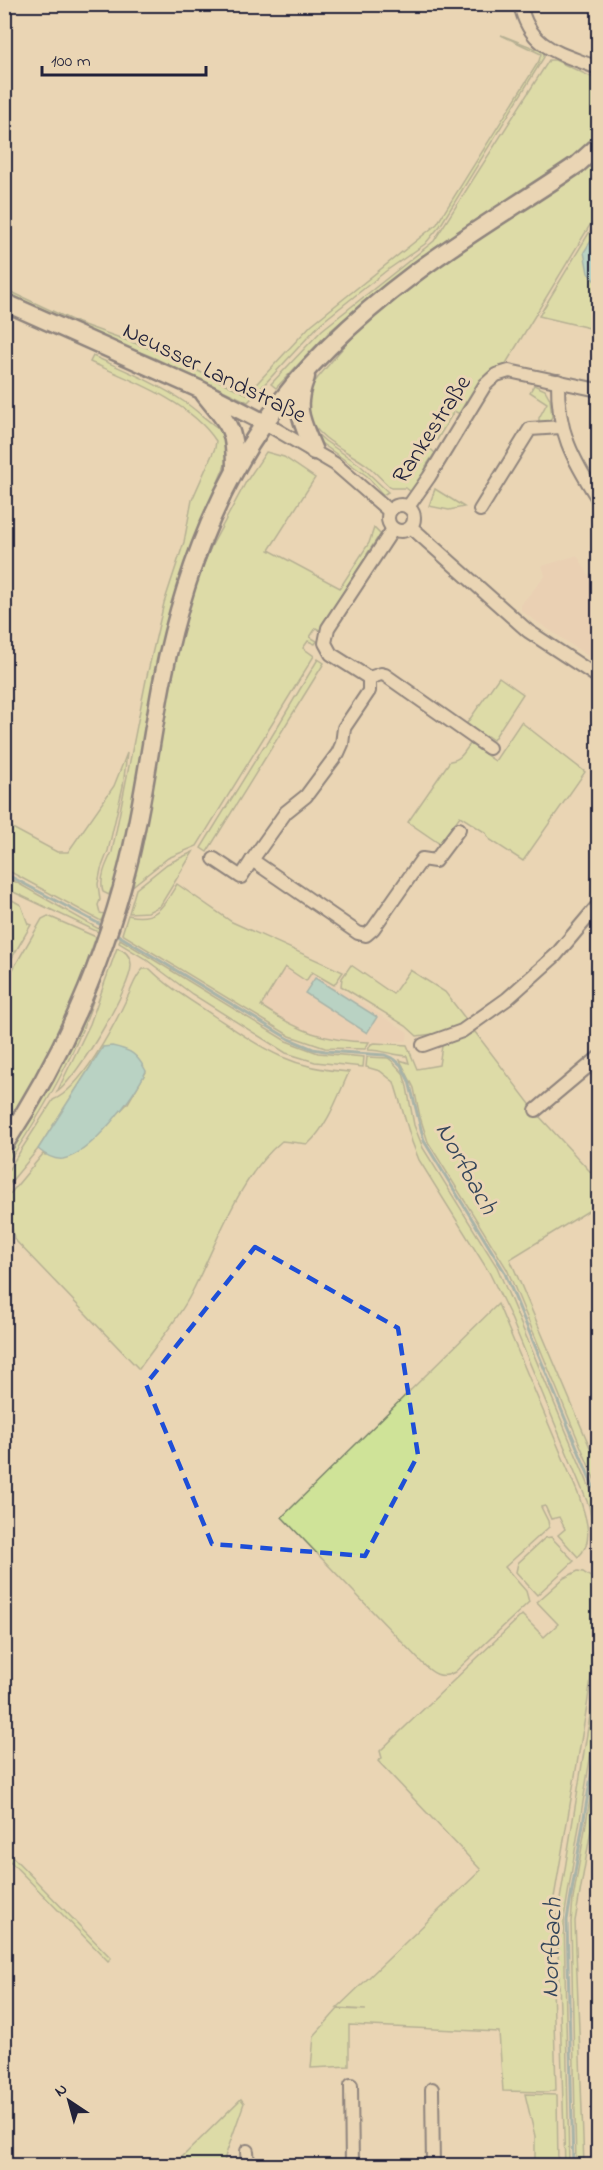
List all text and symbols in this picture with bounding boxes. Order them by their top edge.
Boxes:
scale bar [42,39,206,77]
text: 100 m [51,49,91,75]
street label: Neusser Landstraße [116,314,312,434]
street label: Rankestraße [385,369,481,491]
water label: Norfbach [424,1116,506,1223]
water label: Norfbach [532,1897,574,1999]
north arrow [39,2071,99,2131]
text: N [50,2077,73,2103]

